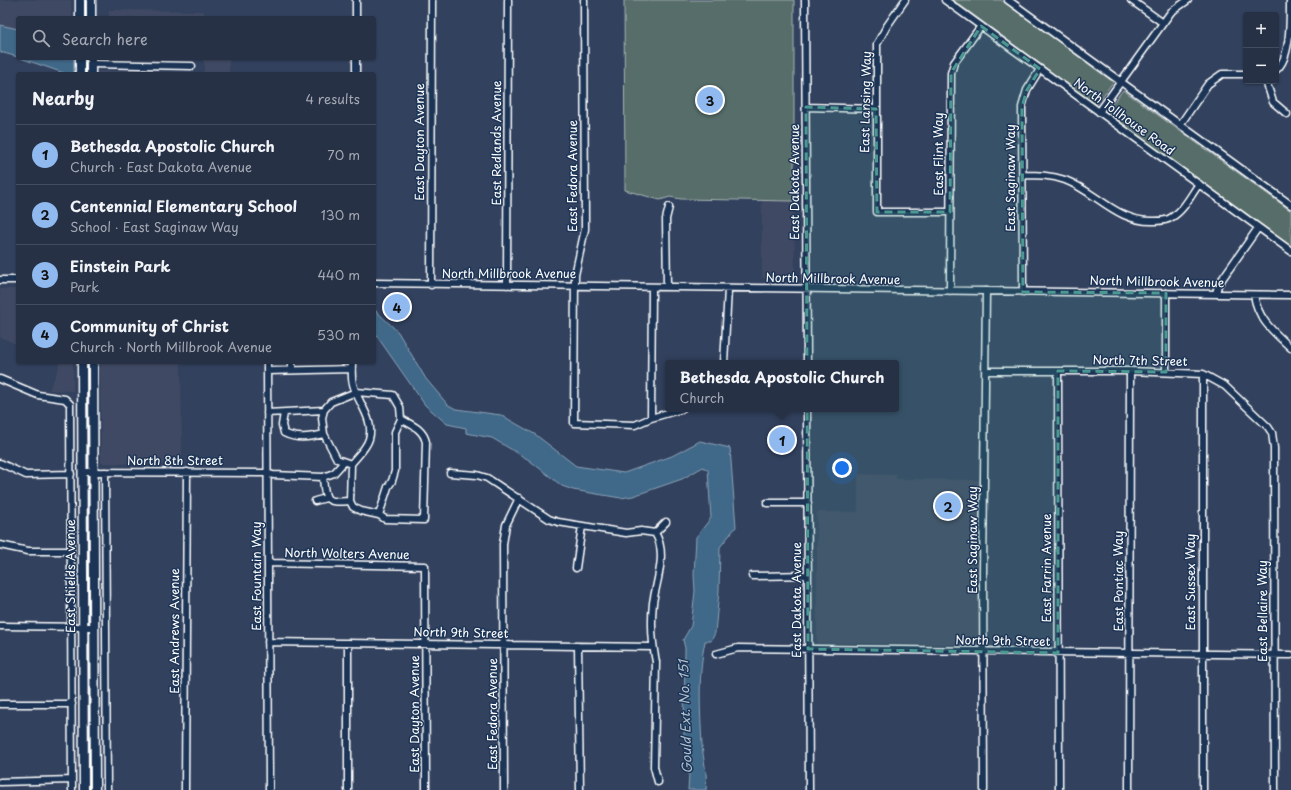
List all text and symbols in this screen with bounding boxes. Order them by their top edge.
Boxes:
map controls [1243,12,1279,84]
button: + [1243,12,1279,48]
search box [16,16,376,60]
icon: search [30,27,52,49]
text: Search here [62,27,148,50]
button: − [1243,48,1279,84]
street label: East Lansing Way [855,51,875,153]
street label: North Tollhouse Road [1070,73,1179,159]
street label: East Redlands Avenue [487,80,505,206]
street label: East Dayton Avenue [410,83,428,201]
text: Nearby [32,85,94,111]
pin: 3 [697,85,723,115]
text: 4 results [306,89,360,108]
street label: East Flint Way [929,112,947,196]
street label: East Fedora Avenue [563,120,581,232]
street label: East Dakota Avenue [785,123,803,240]
street label: East Saginaw Way [1001,124,1019,232]
text: Bethesda Apostolic Church [70,134,275,157]
text: 1 [42,145,48,164]
text: 70 m [327,145,360,164]
text: Church · East Dakota Avenue [70,157,252,176]
text: Centennial Elementary School [70,194,297,217]
text: 2 [40,205,50,224]
text: 130 m [321,205,360,224]
text: School · East Saginaw Way [70,217,239,236]
text: Einstein Park [70,254,171,277]
street label: North Millbrook Avenue [442,264,577,282]
text: 3 [41,265,49,284]
text: 440 m [317,265,360,284]
street label: North Millbrook Avenue [766,268,901,288]
street label: North Millbrook Avenue [1090,271,1225,291]
text: Park [70,277,99,296]
pin: 4 [384,292,410,322]
text: Community of Christ [70,314,229,337]
text: 4 [41,325,49,344]
text: 530 m [317,325,360,344]
text: Church · North Millbrook Avenue [70,337,272,356]
street label: North 7th Street [1092,350,1188,370]
popup [665,360,899,412]
text: Bethesda Apostolic Church [680,365,884,388]
text: Church [680,388,724,407]
pin: 1 [769,425,795,455]
street label: North 8th Street [127,451,223,469]
your location [832,458,852,478]
street label: East Saginaw Way [963,486,981,594]
pin: 2 [935,491,961,521]
street label: East Farrin Avenue [1037,513,1055,623]
street label: East Shields Avenue [61,519,79,633]
street label: East Fountain Way [247,521,265,631]
street label: East Pontiac Way [1109,530,1127,631]
street label: East Sussex Way [1181,533,1199,630]
street label: East Dakota Avenue [787,541,805,658]
street label: North Wolters Avenue [284,543,410,563]
street label: East Bellaire Way [1253,560,1271,662]
street label: East Andrews Avenue [165,568,183,694]
street label: North 9th Street [413,622,509,642]
street label: North 9th Street [955,630,1051,650]
street label: East Dayton Avenue [405,655,423,773]
street label: East Fedora Avenue [483,658,501,770]
water label: Gould Ext. No. 151 [673,658,696,774]

